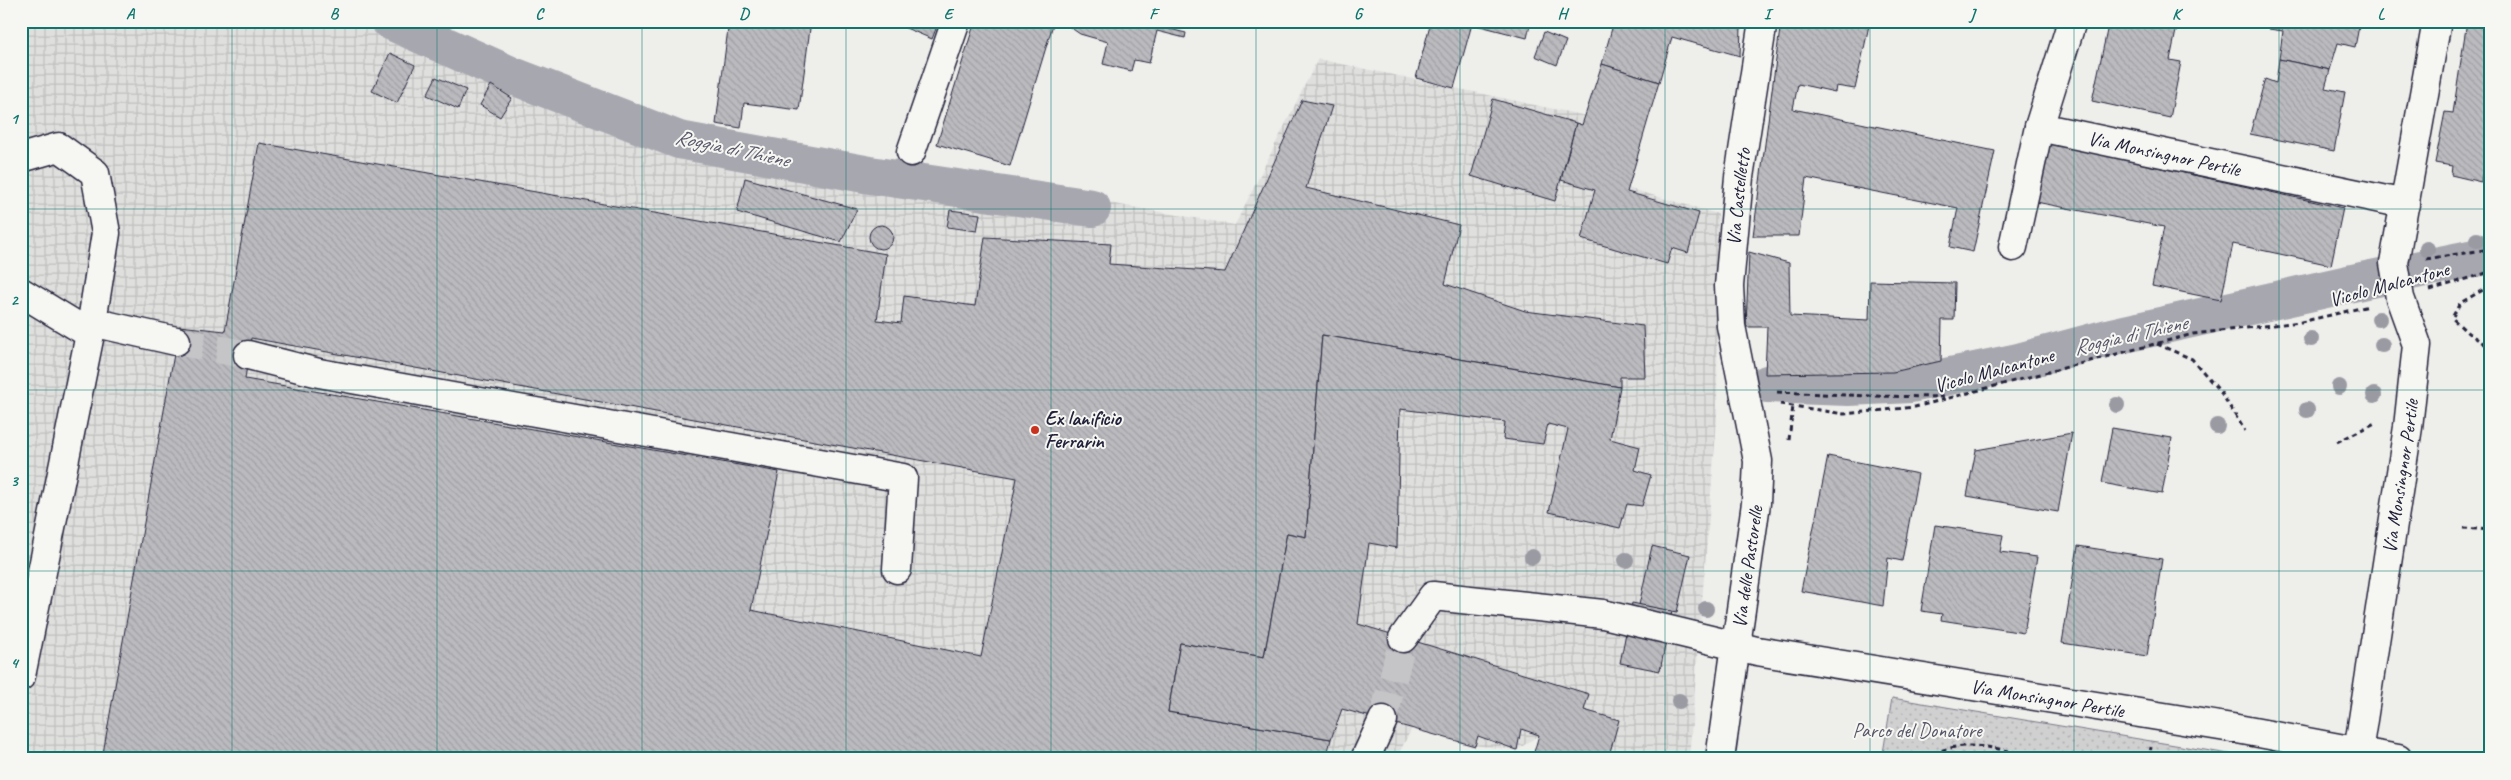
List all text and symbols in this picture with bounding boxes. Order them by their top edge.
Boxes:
text: A [126,4,136,24]
text: B [330,4,340,24]
text: C [535,4,545,24]
text: D [739,4,750,24]
text: E [944,4,955,24]
text: F [1149,4,1160,24]
text: G [1354,4,1364,24]
text: H [1557,4,1569,24]
text: I [1764,4,1774,24]
text: J [1968,4,1977,24]
text: K [2172,4,2184,24]
text: L [2378,4,2386,24]
text: 1 [10,109,19,129]
water label: Roggia di Thiene [673,123,794,173]
street label: Via Monsingnor Pertile [2086,126,2244,182]
street label: Via Castelletto [1721,145,1756,247]
street label: Vicolo Malcantone [2327,256,2453,312]
text: 2 [10,290,19,310]
water label: Roggia di Thiene [2071,309,2192,361]
street label: Vicolo Malcantone [1932,342,2058,398]
street label: Via Monsingnor Pertile [2377,397,2424,555]
place label: Ex lanificio Ferrarin [1045,406,1123,454]
marker: Ex lanificio Ferrarin [1029,424,1041,436]
text: 3 [10,471,19,491]
street label: Via delle Pastorelle [1727,503,1769,630]
text: 4 [10,653,19,673]
street label: Via Monsingnor Pertile [1969,674,2127,724]
park label: Parco del Donatore [1852,718,1983,743]

